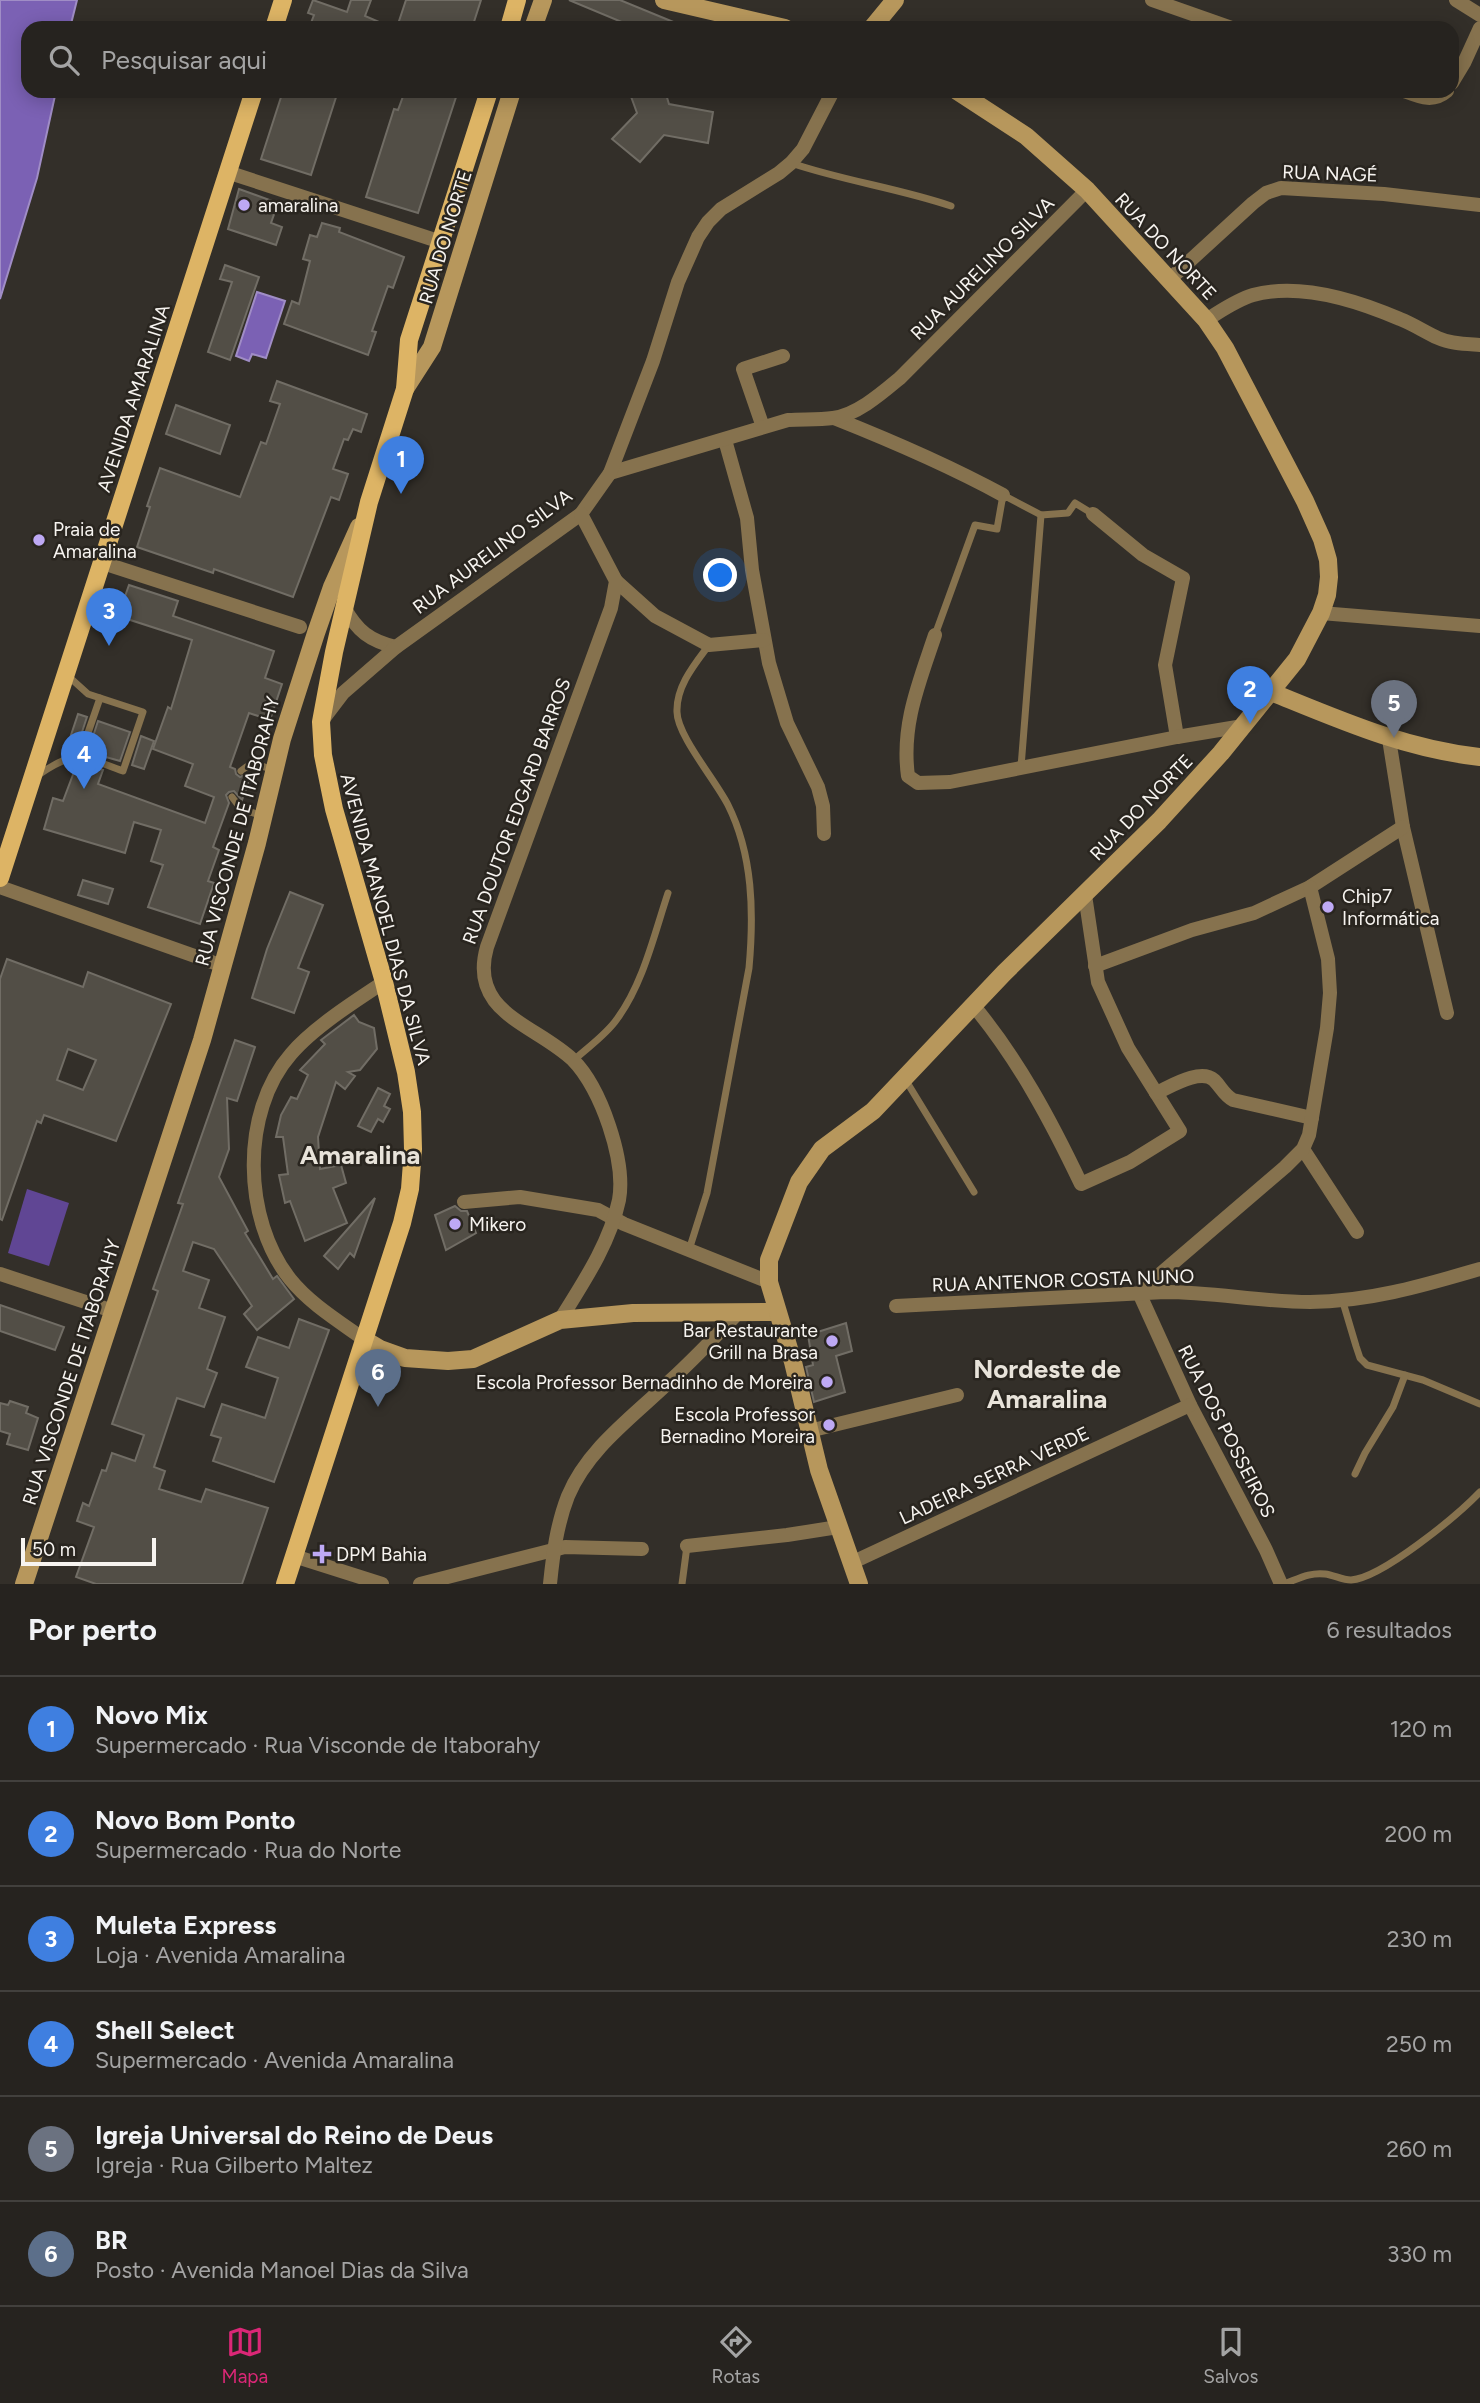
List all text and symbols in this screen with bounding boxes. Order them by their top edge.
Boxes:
search box [21,21,1459,98]
icon: search [45,41,83,79]
text: Pesquisar aqui [101,44,267,76]
street label: RUA NAGÉ [1282,160,1378,187]
street label: RUA DO NORTE [414,168,477,307]
street label: RUA DO NORTE [1110,188,1221,305]
street label: RUA AURELINO SILVA [906,192,1059,345]
place label: amaralina [258,194,339,217]
marker: amaralina [236,197,252,213]
street label: AVENIDA AMARALINA [92,301,175,495]
pin: 1 [378,436,424,494]
street label: RUA AURELINO SILVA [408,484,577,619]
place label: Praia de Amaralina [53,518,137,563]
marker: Praia de Amaralina [31,532,47,548]
your location [703,558,737,592]
pin: 3 [86,588,132,646]
pin: 2 [1227,666,1273,724]
street label: RUA DOUTOR EDGARD BARROS [458,675,575,947]
pin: 5 [1371,680,1417,738]
street label: RUA VISCONDE DE ITABORAHY [190,693,285,968]
pin: 4 [61,731,107,789]
street label: RUA DO NORTE [1085,750,1198,865]
street label: AVENIDA MANOEL DIAS DA SILVA [335,771,436,1068]
place label: Chip7 Informática [1342,885,1440,930]
marker: Chip7 Informática [1320,899,1336,915]
district label: Amaralina [300,1139,420,1171]
place label: Mikero [469,1213,526,1236]
marker: Mikero [447,1216,463,1232]
street label: RUA VISCONDE DE ITABORAHY [18,1236,126,1508]
street label: RUA ANTENOR COSTA NUNO [931,1264,1195,1297]
place label: Bar Restaurante Grill na Brasa [683,1319,818,1364]
marker: Bar Restaurante Grill na Brasa [824,1333,840,1349]
street label: RUA DOS POSSEIROS [1173,1341,1280,1521]
pin: 6 [355,1349,401,1407]
district label: Nordeste de Amaralina [973,1353,1121,1415]
place label: Escola Professor Bernadinho de Moreira [476,1371,813,1394]
marker: Escola Professor Bernadinho de Moreira [819,1374,835,1390]
place label: Escola Professor Bernadino Moreira [660,1403,816,1448]
marker: Escola Professor Bernadino Moreira [821,1417,837,1433]
street label: LADEIRA SERRA VERDE [896,1421,1093,1530]
scale bar [21,1535,156,1567]
text: 50 m [32,1538,76,1561]
place label: DPM Bahia [336,1543,427,1566]
marker: DPM Bahia [314,1546,330,1562]
text: Por perto [28,1611,157,1648]
text: 6 resultados [1326,1616,1452,1644]
text: Novo Mix [95,1699,208,1731]
text: 1 [46,1715,56,1743]
text: 120 m [1390,1715,1452,1743]
text: Supermercado · Rua Visconde de Itaborahy [95,1731,540,1759]
text: Novo Bom Ponto [95,1804,295,1836]
text: 2 [44,1820,58,1848]
text: 200 m [1384,1820,1452,1848]
text: Supermercado · Rua do Norte [95,1836,401,1864]
text: Muleta Express [95,1909,276,1941]
text: 3 [45,1925,57,1953]
text: 230 m [1387,1925,1452,1953]
text: Loja · Avenida Amaralina [95,1941,345,1969]
text: Shell Select [95,2014,235,2046]
text: 4 [44,2030,58,2058]
text: 250 m [1386,2030,1452,2058]
text: Supermercado · Avenida Amaralina [95,2046,454,2074]
text: Igreja Universal do Reino de Deus [95,2119,493,2151]
text: 5 [44,2135,58,2163]
text: 260 m [1386,2135,1452,2163]
text: Igreja · Rua Gilberto Maltez [95,2151,373,2179]
text: BR [95,2224,128,2256]
text: 6 [44,2240,58,2268]
text: 330 m [1387,2240,1452,2268]
text: Posto · Avenida Manoel Dias da Silva [95,2256,469,2284]
tab: Mapa [222,2323,268,2388]
tab: Rotas [711,2323,760,2388]
tab: Salvos [1203,2323,1258,2388]

